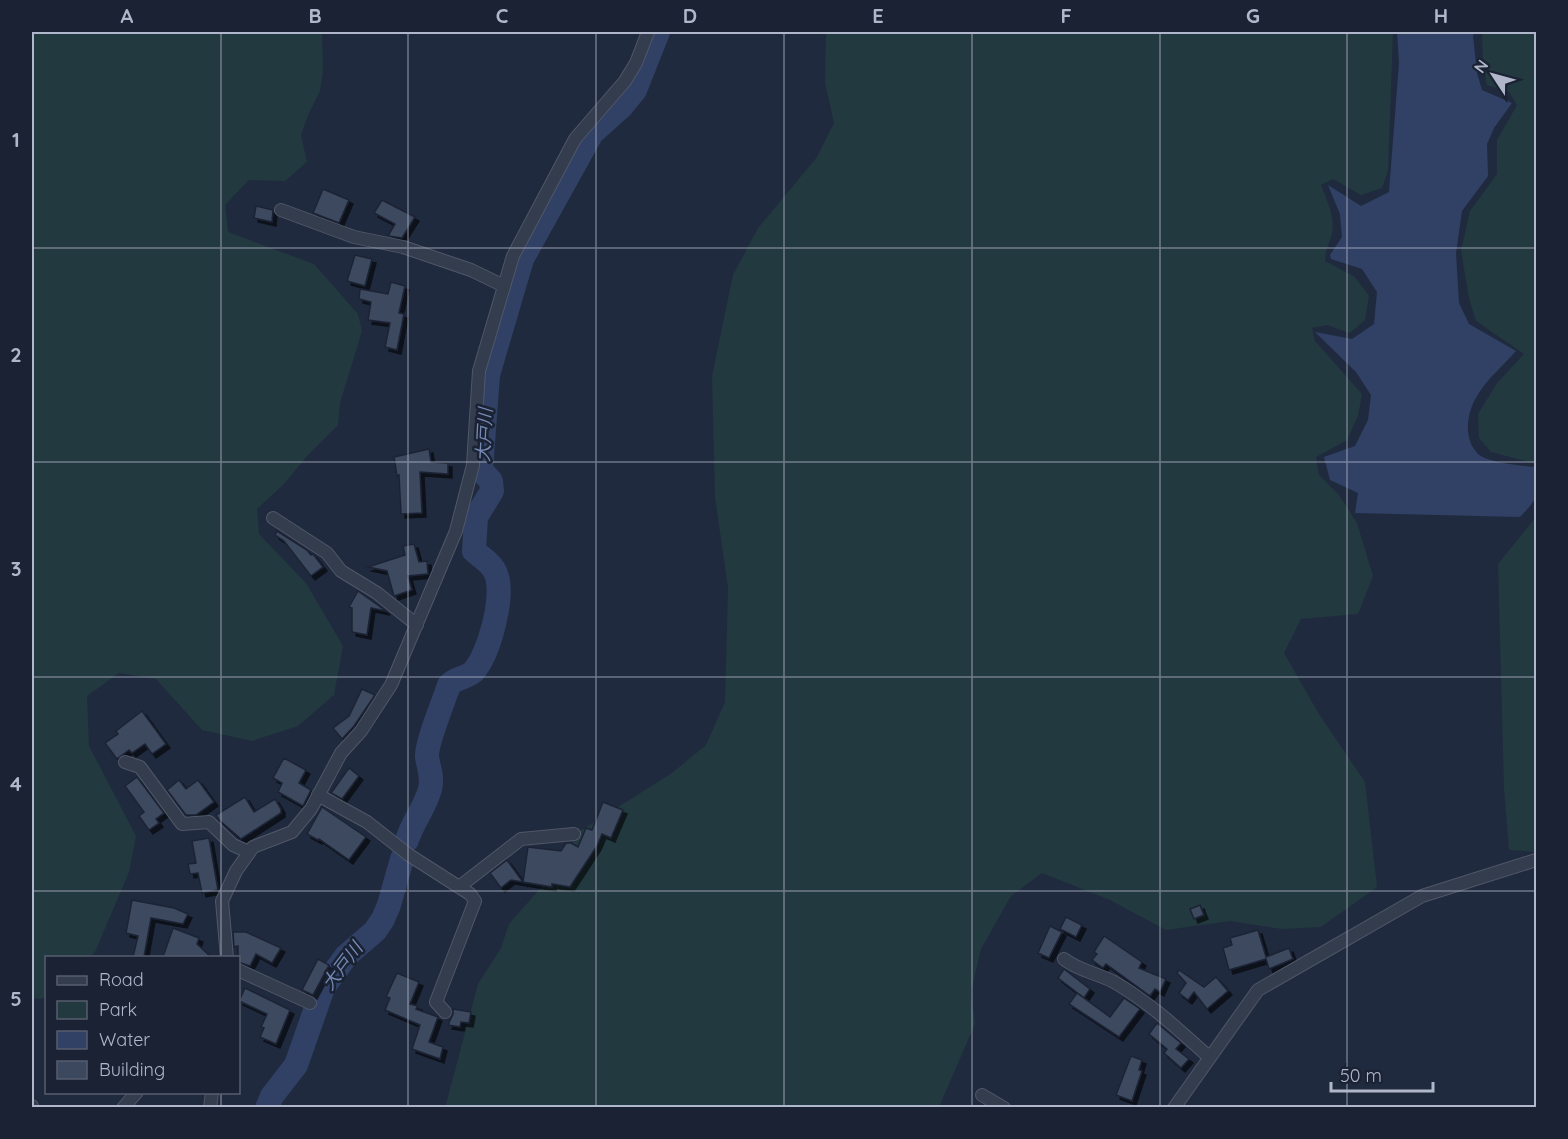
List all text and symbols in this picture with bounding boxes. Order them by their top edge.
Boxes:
text: A [121,3,134,28]
text: B [308,3,322,28]
text: C [496,3,509,28]
text: D [683,3,697,28]
text: E [872,3,884,28]
text: F [1060,3,1072,28]
text: G [1246,3,1260,28]
text: H [1434,3,1448,28]
north arrow [1463,45,1523,105]
text: N [1469,56,1492,77]
text: 1 [12,127,20,152]
text: 2 [10,342,22,367]
water label: 大戸川 [471,405,497,463]
text: 3 [11,556,21,581]
text: 4 [10,771,22,796]
water label: 大戸川 [317,936,369,994]
legend [45,956,240,1094]
text: Road [99,968,144,991]
text: 5 [10,986,22,1011]
text: Park [99,998,137,1021]
text: Water [99,1028,150,1051]
scale bar [1331,1055,1433,1093]
text: Building [99,1058,165,1081]
text: 50 m [1340,1064,1382,1087]

